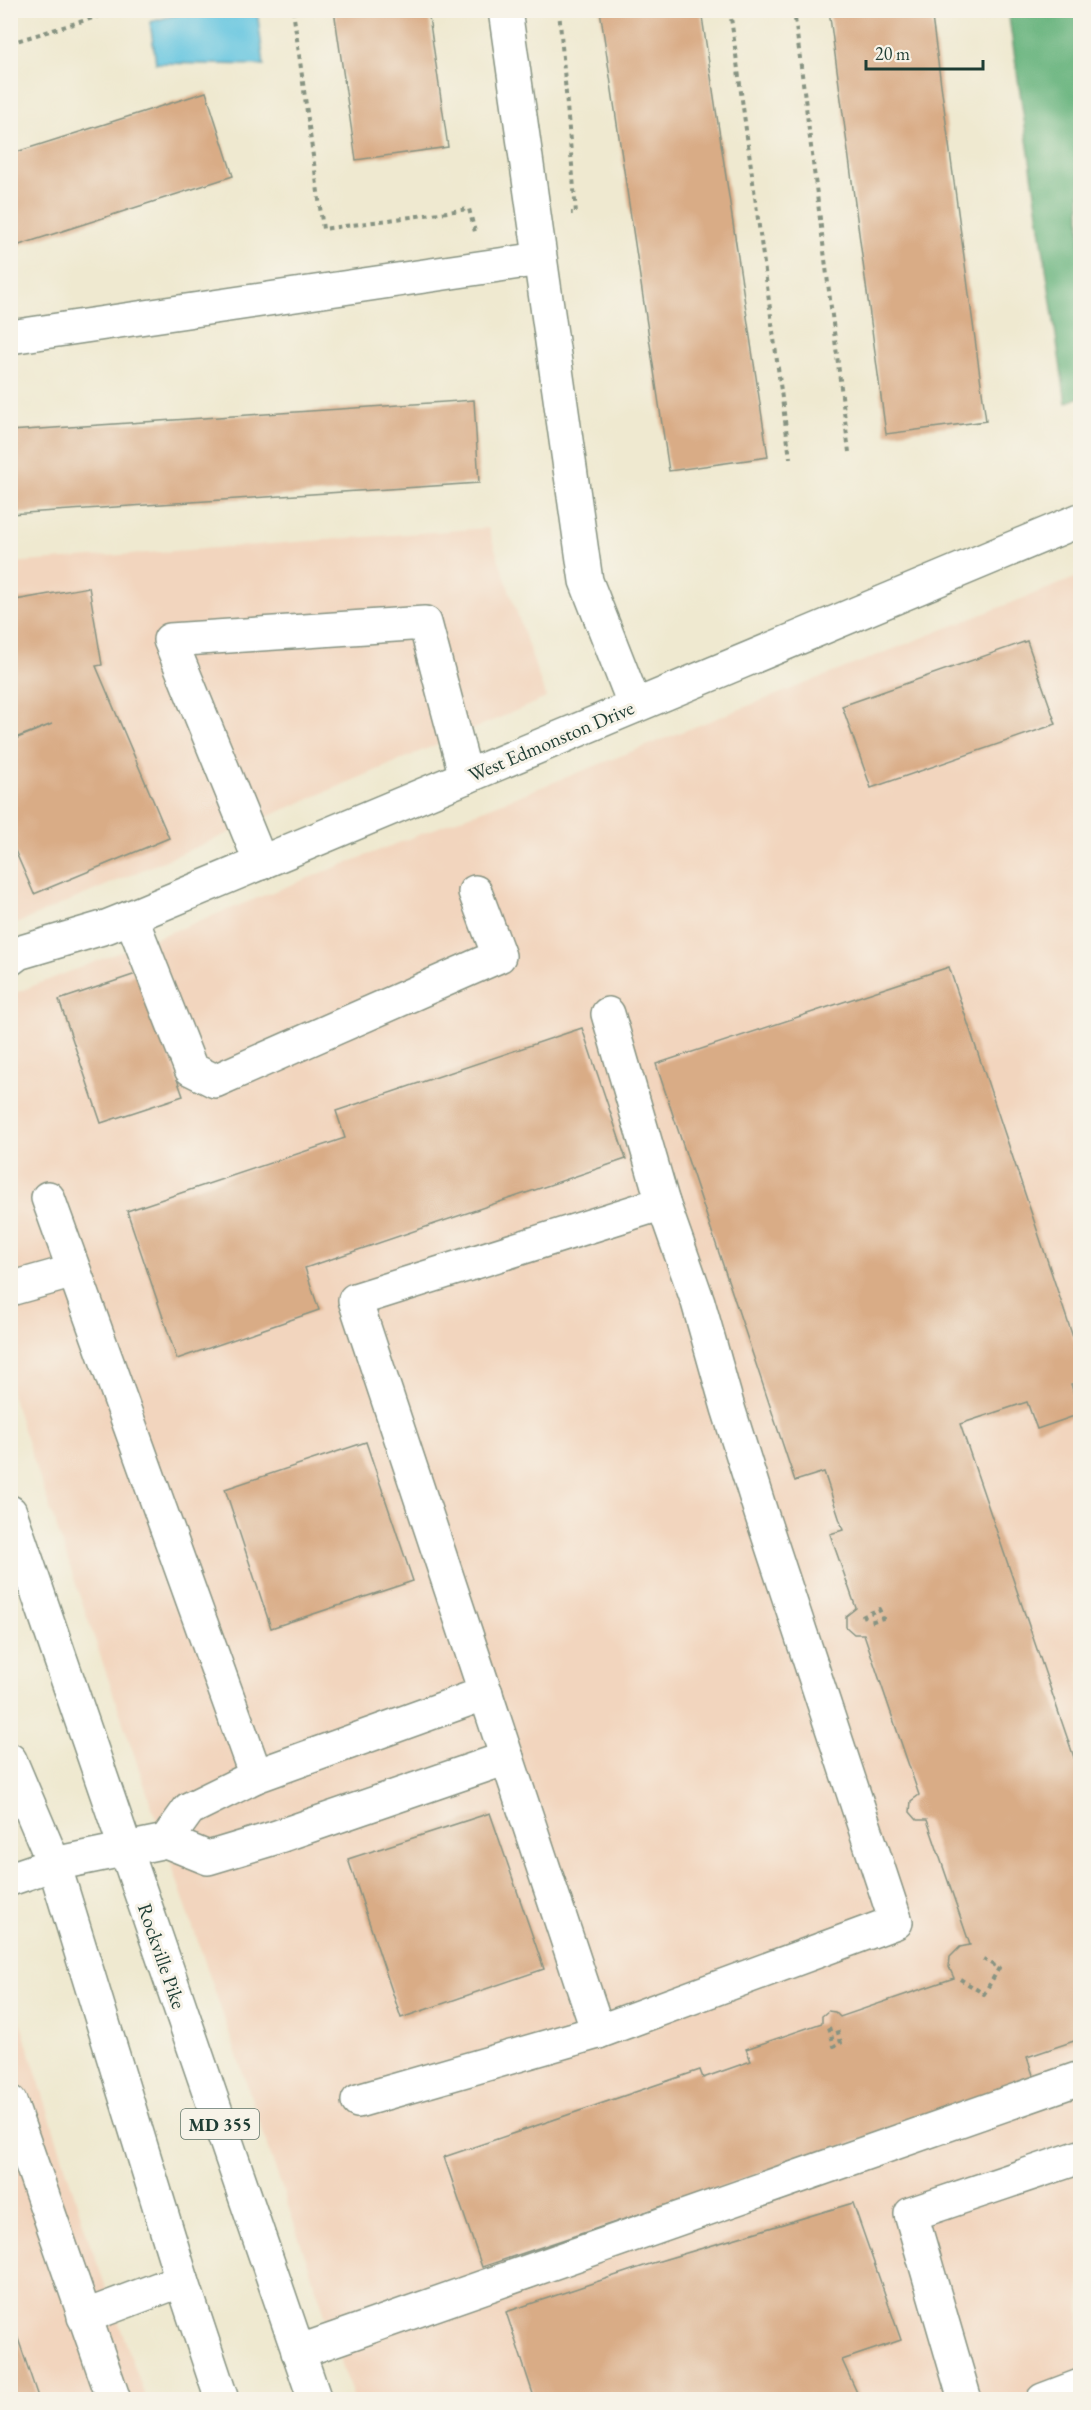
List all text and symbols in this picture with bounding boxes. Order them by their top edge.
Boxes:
scale bar [866,33,983,71]
text: 20 m [875,42,910,65]
street label: West Edmonston Drive [464,694,638,788]
street label: Rockville Pike [132,1900,192,2012]
road number: MD 355 [181,2109,259,2139]

